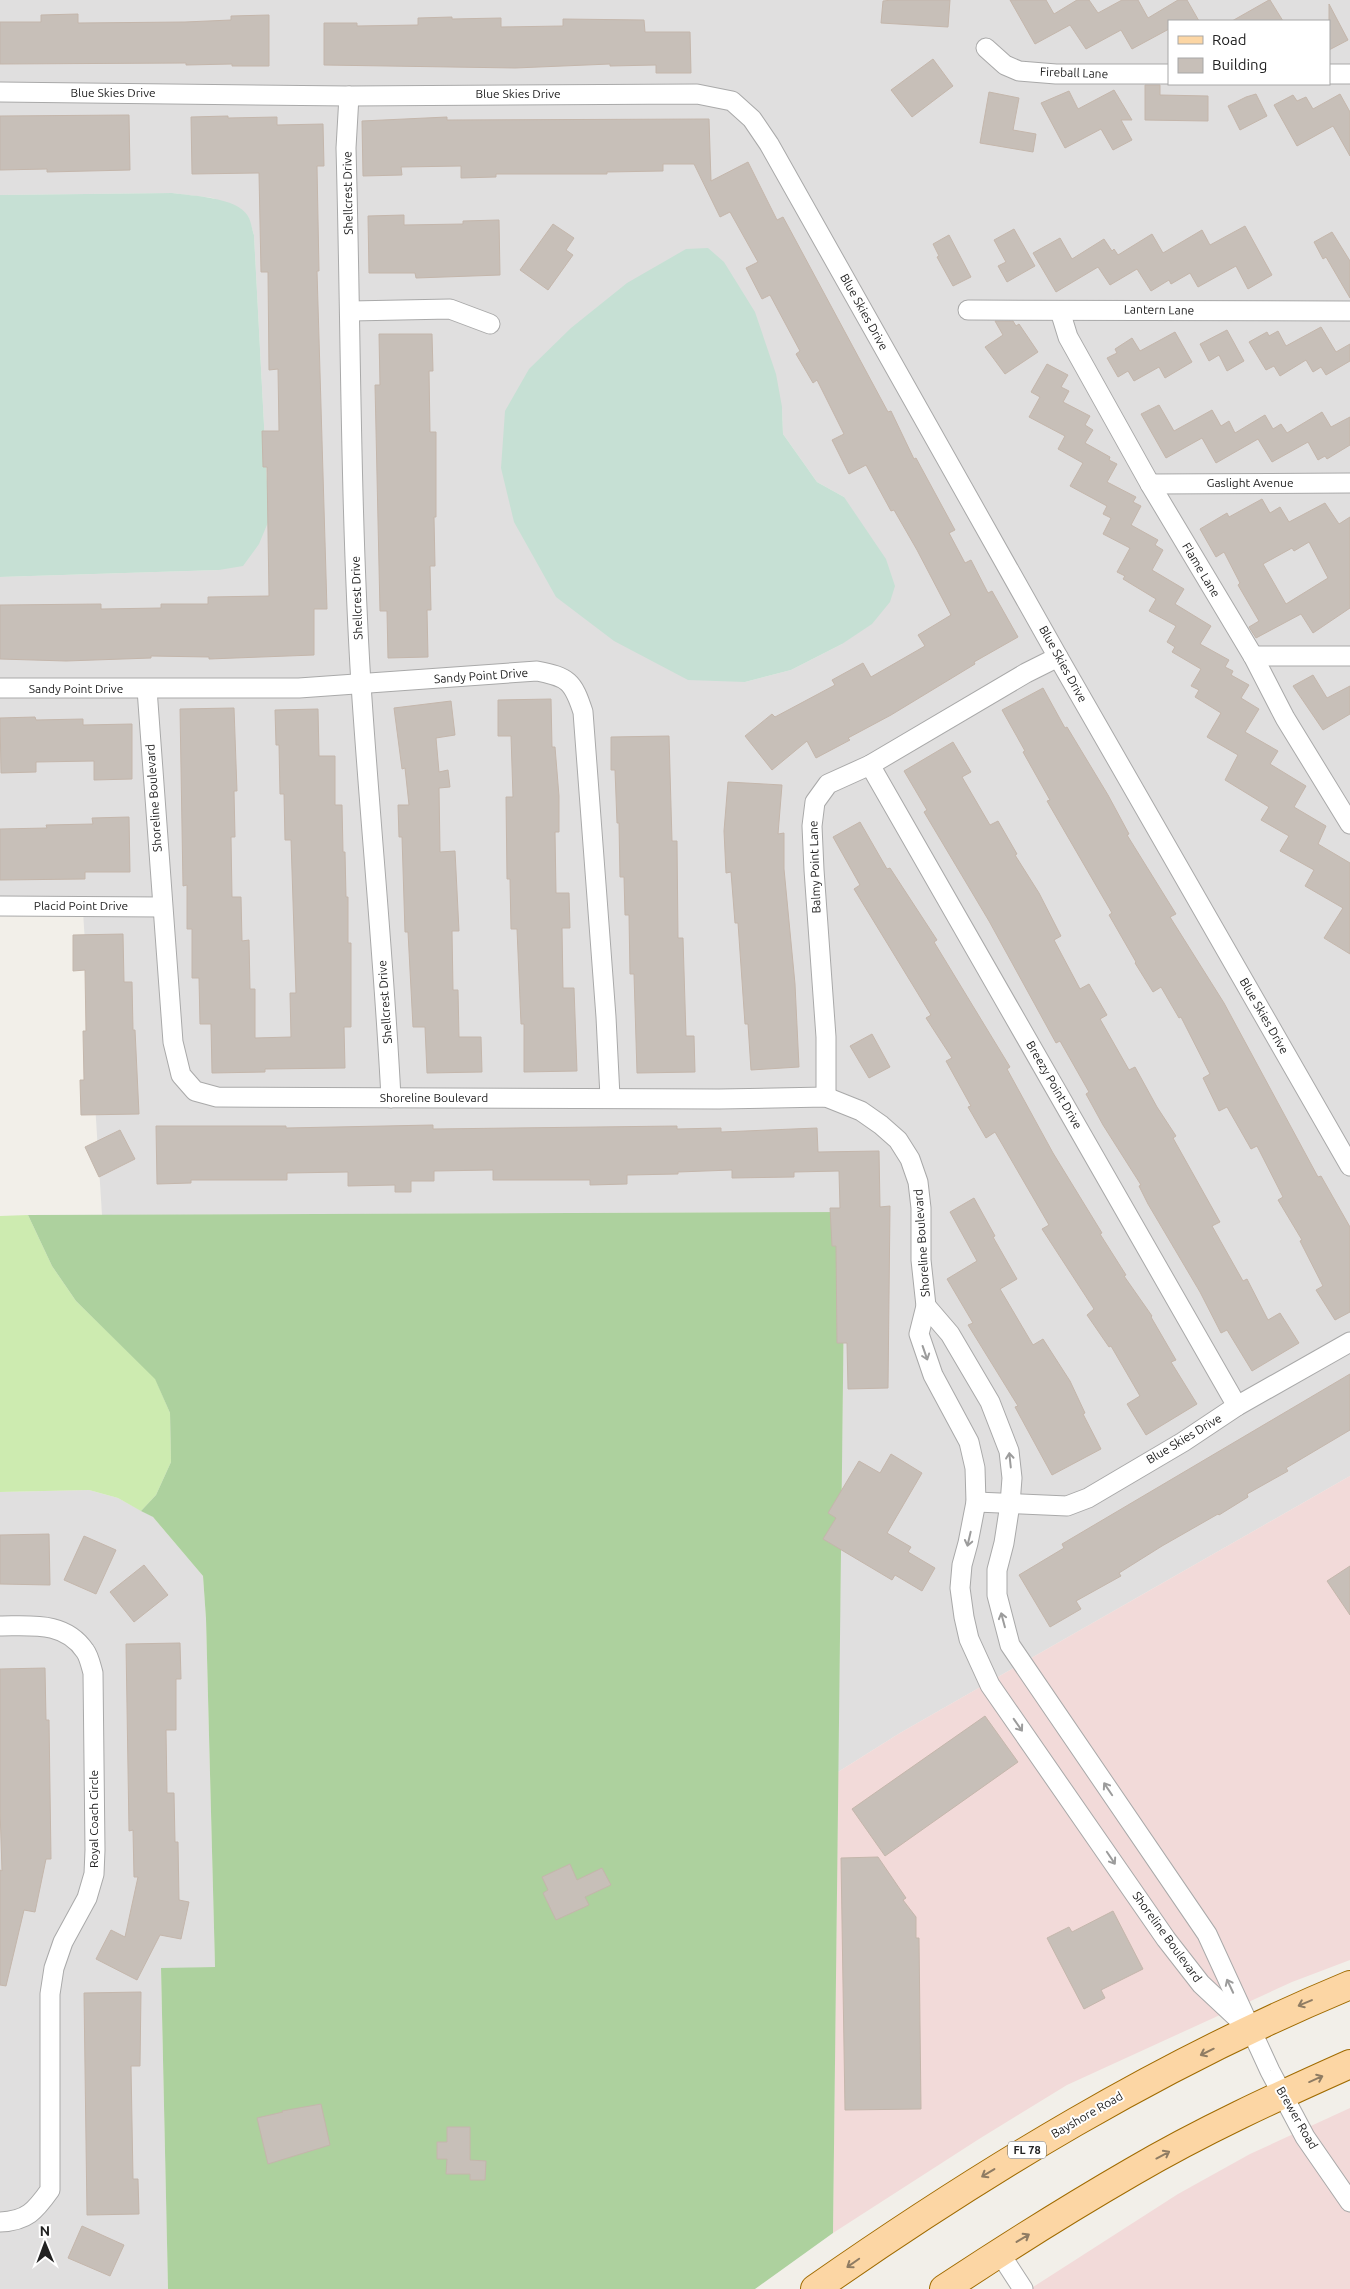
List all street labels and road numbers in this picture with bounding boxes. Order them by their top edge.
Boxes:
street label: Fireball Lane [1040,65,1108,80]
street label: Blue Skies Drive [70,86,156,99]
street label: Blue Skies Drive [475,87,561,100]
street label: Shellcrest Drive [340,151,355,235]
street label: Blue Skies Drive [838,271,891,352]
street label: Lantern Lane [1124,302,1194,317]
street label: Gaslight Avenue [1206,476,1294,489]
street label: Flame Lane [1180,540,1223,599]
street label: Shellcrest Drive [349,556,364,640]
street label: Blue Skies Drive [1037,623,1090,704]
street label: Sandy Point Drive [433,666,529,685]
street label: Sandy Point Drive [29,682,123,695]
street label: Shoreline Boulevard [143,743,164,853]
street label: Balmy Point Lane [806,820,823,914]
street label: Placid Point Drive [34,899,128,912]
street label: Shellcrest Drive [375,960,394,1044]
street label: Blue Skies Drive [1238,976,1291,1056]
street label: Breezy Point Drive [1024,1039,1085,1131]
street label: Shoreline Boulevard [380,1091,488,1104]
street label: Shoreline Boulevard [911,1188,932,1298]
street label: Blue Skies Drive [1144,1411,1224,1466]
street label: Royal Coach Circle [87,1770,100,1868]
street label: Shoreline Boulevard [1130,1889,1205,1984]
street label: Brewer Road [1274,2084,1320,2151]
street label: Bayshore Road [1049,2089,1125,2140]
road number: FL 78 [1008,2142,1046,2158]

